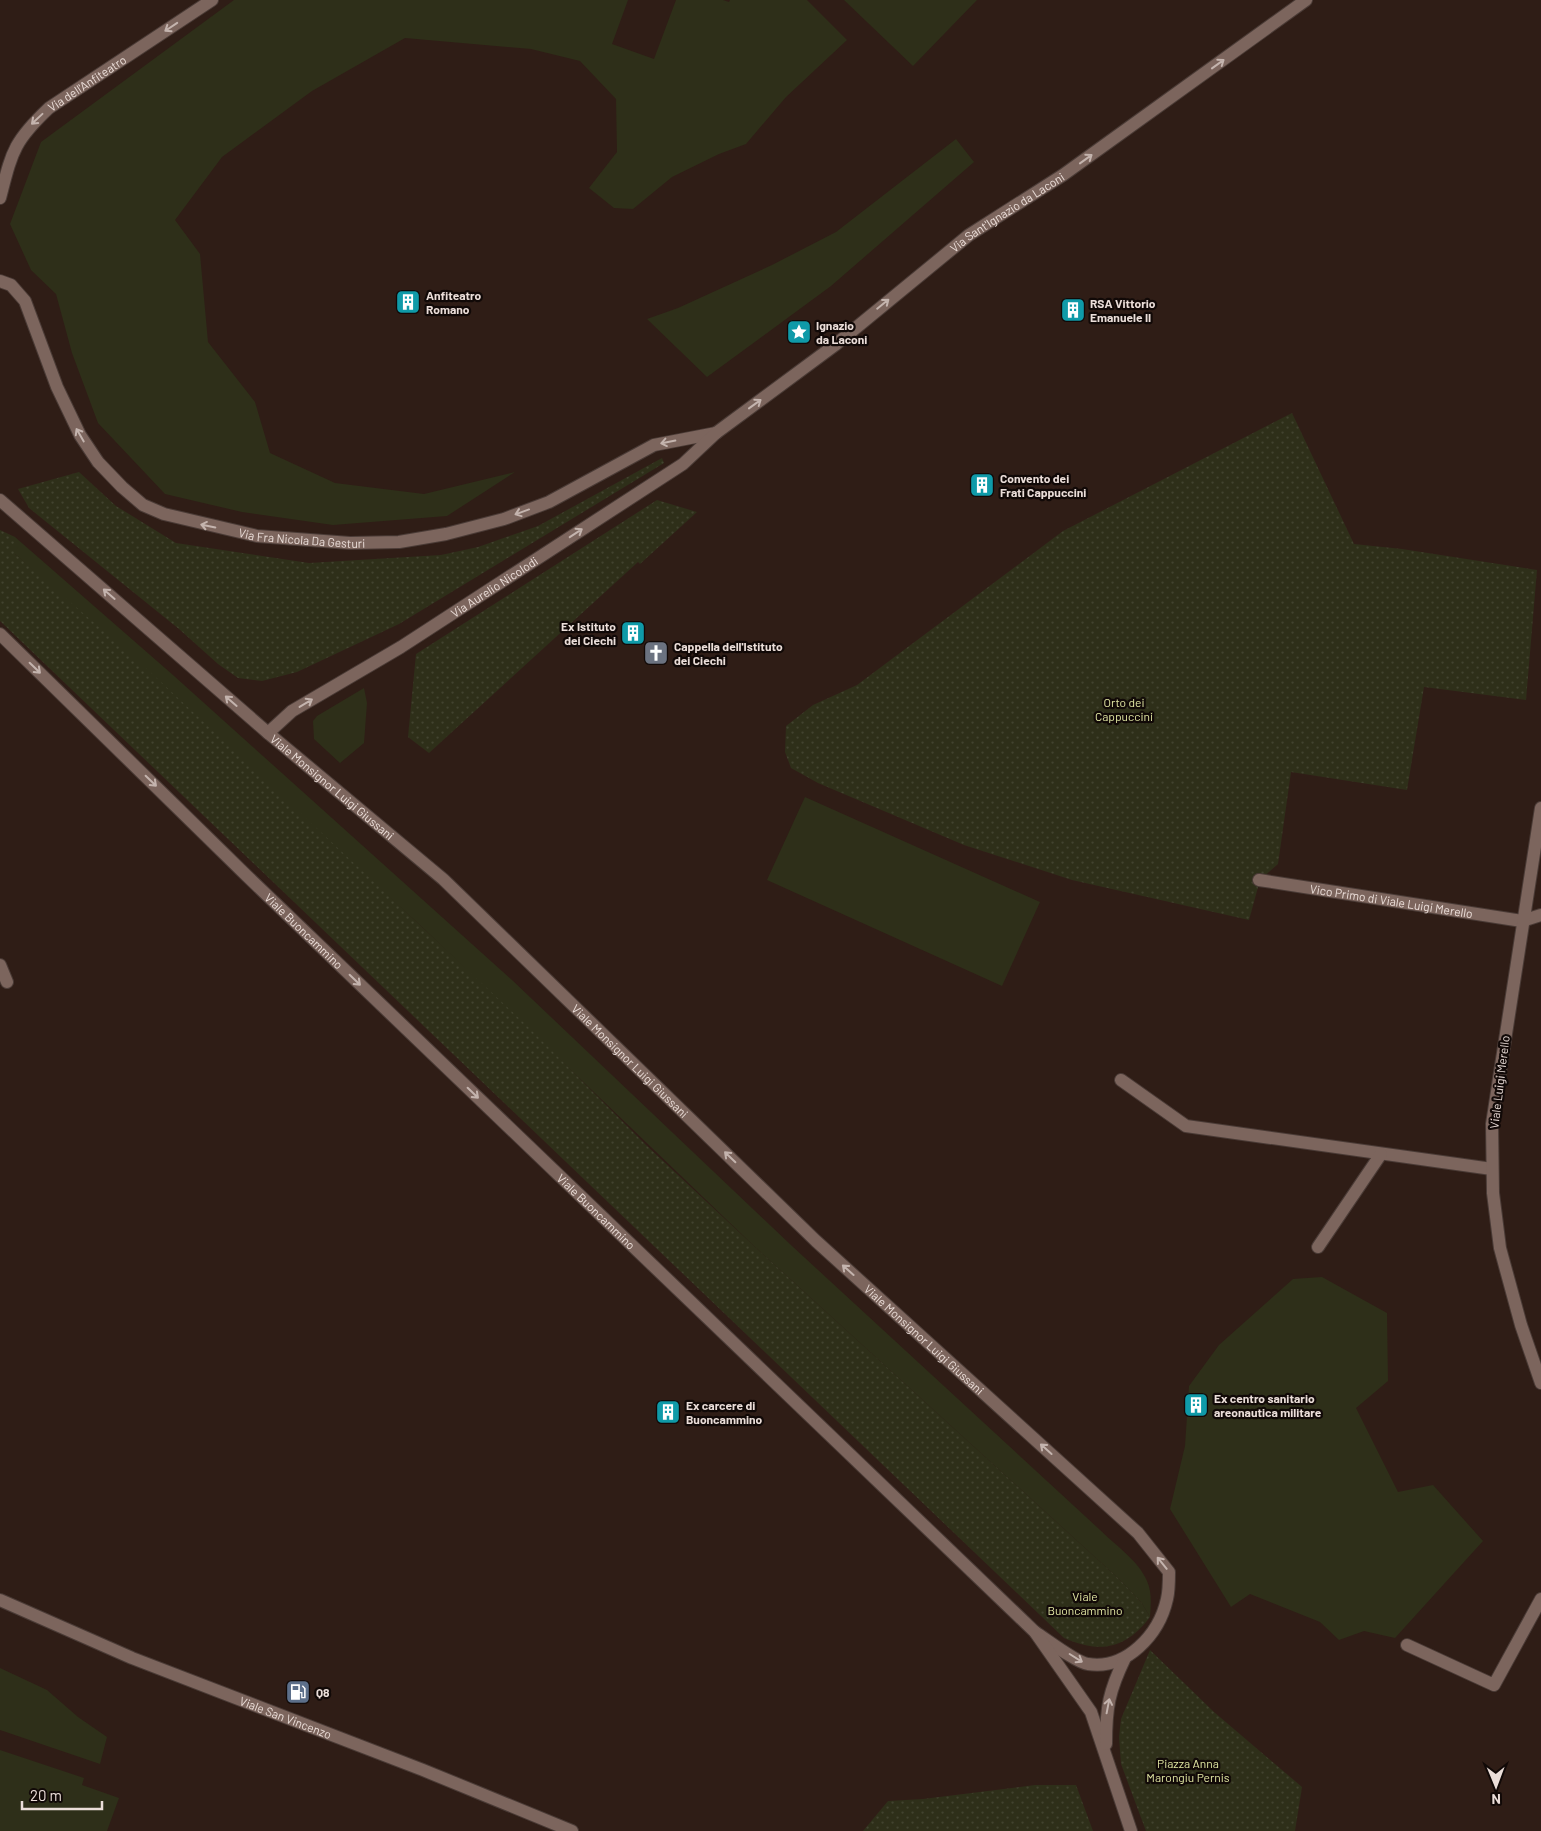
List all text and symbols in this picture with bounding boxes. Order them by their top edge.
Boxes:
one-way arrow [164,22,178,32]
street label: Via dell'Anfiteatro [45,52,129,114]
one-way arrow [1211,59,1225,69]
one-way arrow [31,113,44,125]
one-way arrow [1079,154,1093,164]
street label: Via Sant'Ignazio da Laconi [947,169,1067,255]
place label: Anfiteatro Romano [426,288,481,316]
building icon: Anfiteatro Romano [395,289,421,315]
place label: RSA Vittorio Emanuele II [1090,296,1156,324]
building icon: RSA Vittorio Emanuele II [1060,297,1086,323]
one-way arrow [876,299,889,310]
place label: Ignazio da Laconi [816,318,867,346]
place icon: Ignazio da Laconi [786,319,812,345]
one-way arrow [748,399,762,409]
one-way arrow [75,428,85,442]
one-way arrow [660,438,676,447]
place label: Convento dei Frati Cappuccini [1000,471,1086,499]
building icon: Convento dei Frati Cappuccini [969,472,995,498]
one-way arrow [515,508,531,517]
one-way arrow [200,520,216,530]
street label: Via Fra Nicola Da Gesturi [237,525,365,550]
one-way arrow [569,527,583,537]
street label: Via Aurelio Nicolodi [448,553,540,620]
one-way arrow [102,588,115,600]
place label: Ex Istituto dei Ciechi [561,619,616,647]
building icon: Ex Istituto dei Ciechi [620,620,646,646]
place label: Cappella dell'Istituto dei Ciechi [674,639,783,667]
church icon: Cappella dell'Istituto dei Ciechi [643,640,669,666]
one-way arrow [29,662,41,674]
park label: Orto dei Cappuccini [1095,695,1153,723]
one-way arrow [225,696,238,707]
one-way arrow [298,697,312,707]
street label: Viale Monsignor Luigi Giussani [268,731,397,842]
one-way arrow [145,775,157,788]
street label: Vico Primo di Viale Luigi Merello [1309,881,1474,920]
street label: Viale Buoncammino [262,890,346,971]
one-way arrow [349,974,362,986]
street label: Viale Monsignor Luigi Giussani [569,1001,691,1120]
street label: Viale Luigi Merello [1486,1035,1512,1129]
one-way arrow [466,1086,478,1098]
one-way arrow [725,1152,737,1164]
street label: Viale Buoncammino [554,1171,638,1252]
one-way arrow [841,1264,854,1275]
street label: Viale Monsignor Luigi Giussani [862,1281,987,1397]
place label: Ex centro sanitario areonautica militare [1214,1391,1322,1419]
building icon: Ex centro sanitario areonautica militare [1183,1392,1209,1418]
place label: Ex carcere di Buoncammino [686,1398,763,1426]
building icon: Ex carcere di Buoncammino [655,1399,681,1425]
one-way arrow [1039,1444,1052,1455]
one-way arrow [1156,1557,1167,1570]
park label: Viale Buoncammino [1048,1589,1122,1617]
one-way arrow [1069,1654,1083,1664]
fuel station icon: Q8 [285,1679,311,1705]
place label: Q8 [316,1685,330,1699]
street label: Viale San Vincenzo [238,1693,334,1741]
one-way arrow [1103,1698,1113,1714]
park label: Piazza Anna Marongiu Pernis [1146,1756,1230,1784]
north arrow [1471,1761,1521,1811]
scale bar [22,1778,102,1810]
text: 20 m [30,1786,62,1804]
text: N [1491,1791,1501,1808]

